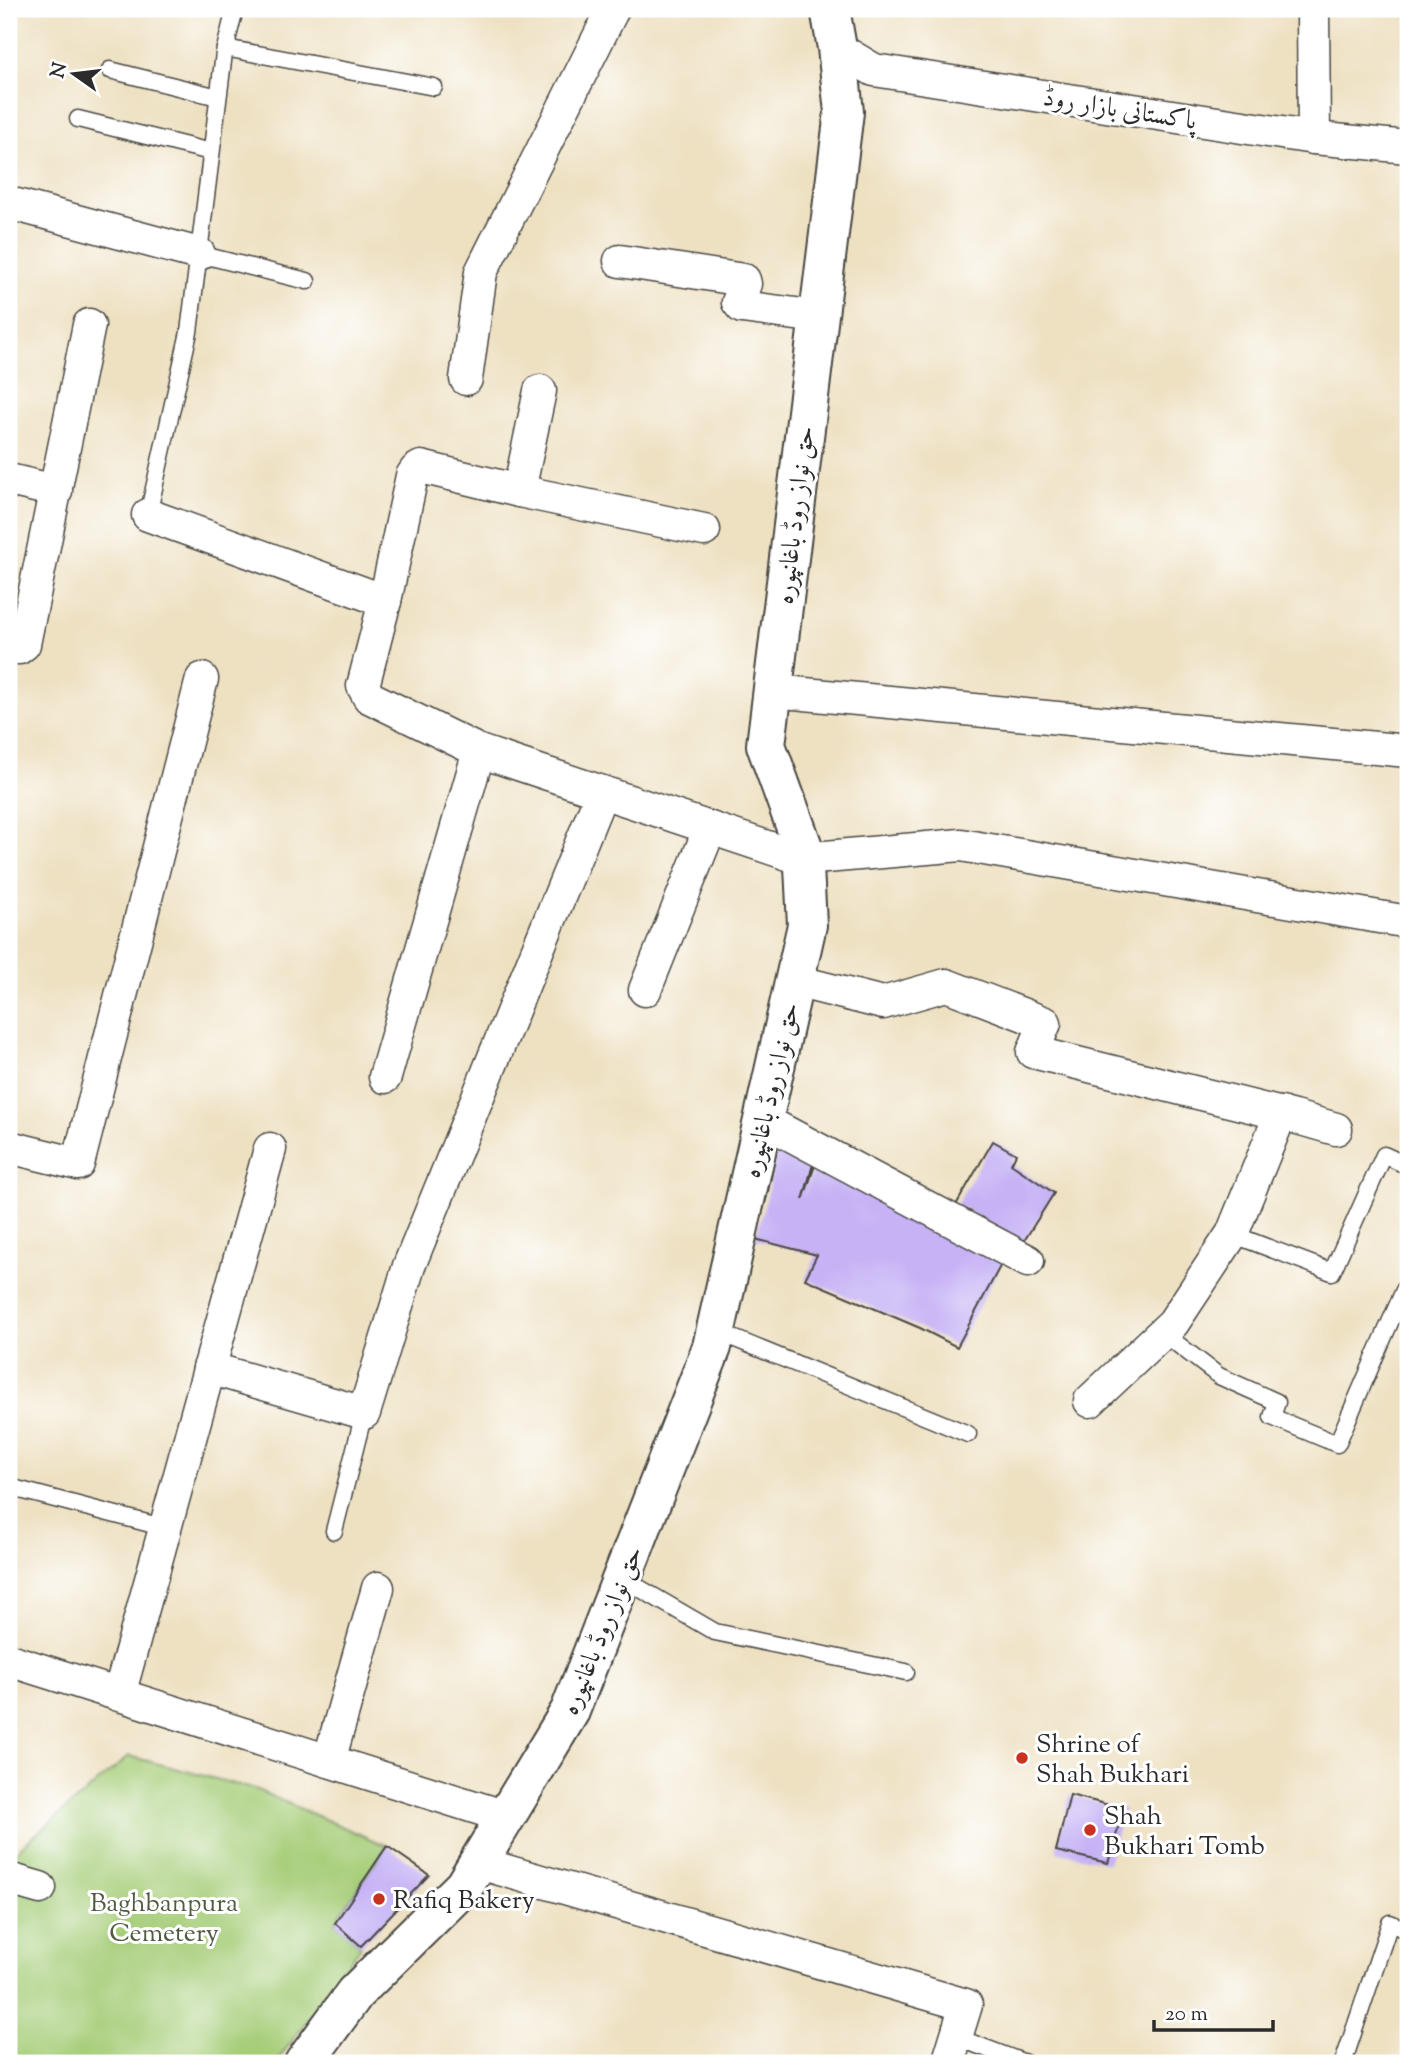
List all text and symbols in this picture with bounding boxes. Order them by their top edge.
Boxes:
north arrow [38,38,108,108]
text: N [45,60,75,81]
street label: پاکستانی بازار روڈ [1040,80,1200,141]
street label: حق نواز روڈ باغانپورہ [767,424,826,607]
street label: حق نواز روڈ باغانپورہ [734,999,811,1182]
street label: حق نواز روڈ باغانپورہ [553,1541,654,1721]
place label: Shrine of Shah Bukhari [1036,1727,1189,1794]
marker: Shrine of Shah Bukhari [1014,1750,1030,1766]
place label: Shah Bukhari Tomb [1104,1799,1265,1866]
marker: Shah Bukhari Tomb [1082,1822,1098,1838]
place label: Rafiq Bakery [393,1883,535,1920]
park label: Baghbanpura Cemetery [90,1886,238,1953]
marker: Rafiq Bakery [371,1891,387,1907]
scale bar [1154,1988,1274,2032]
text: 20 m [1165,2000,1208,2030]

